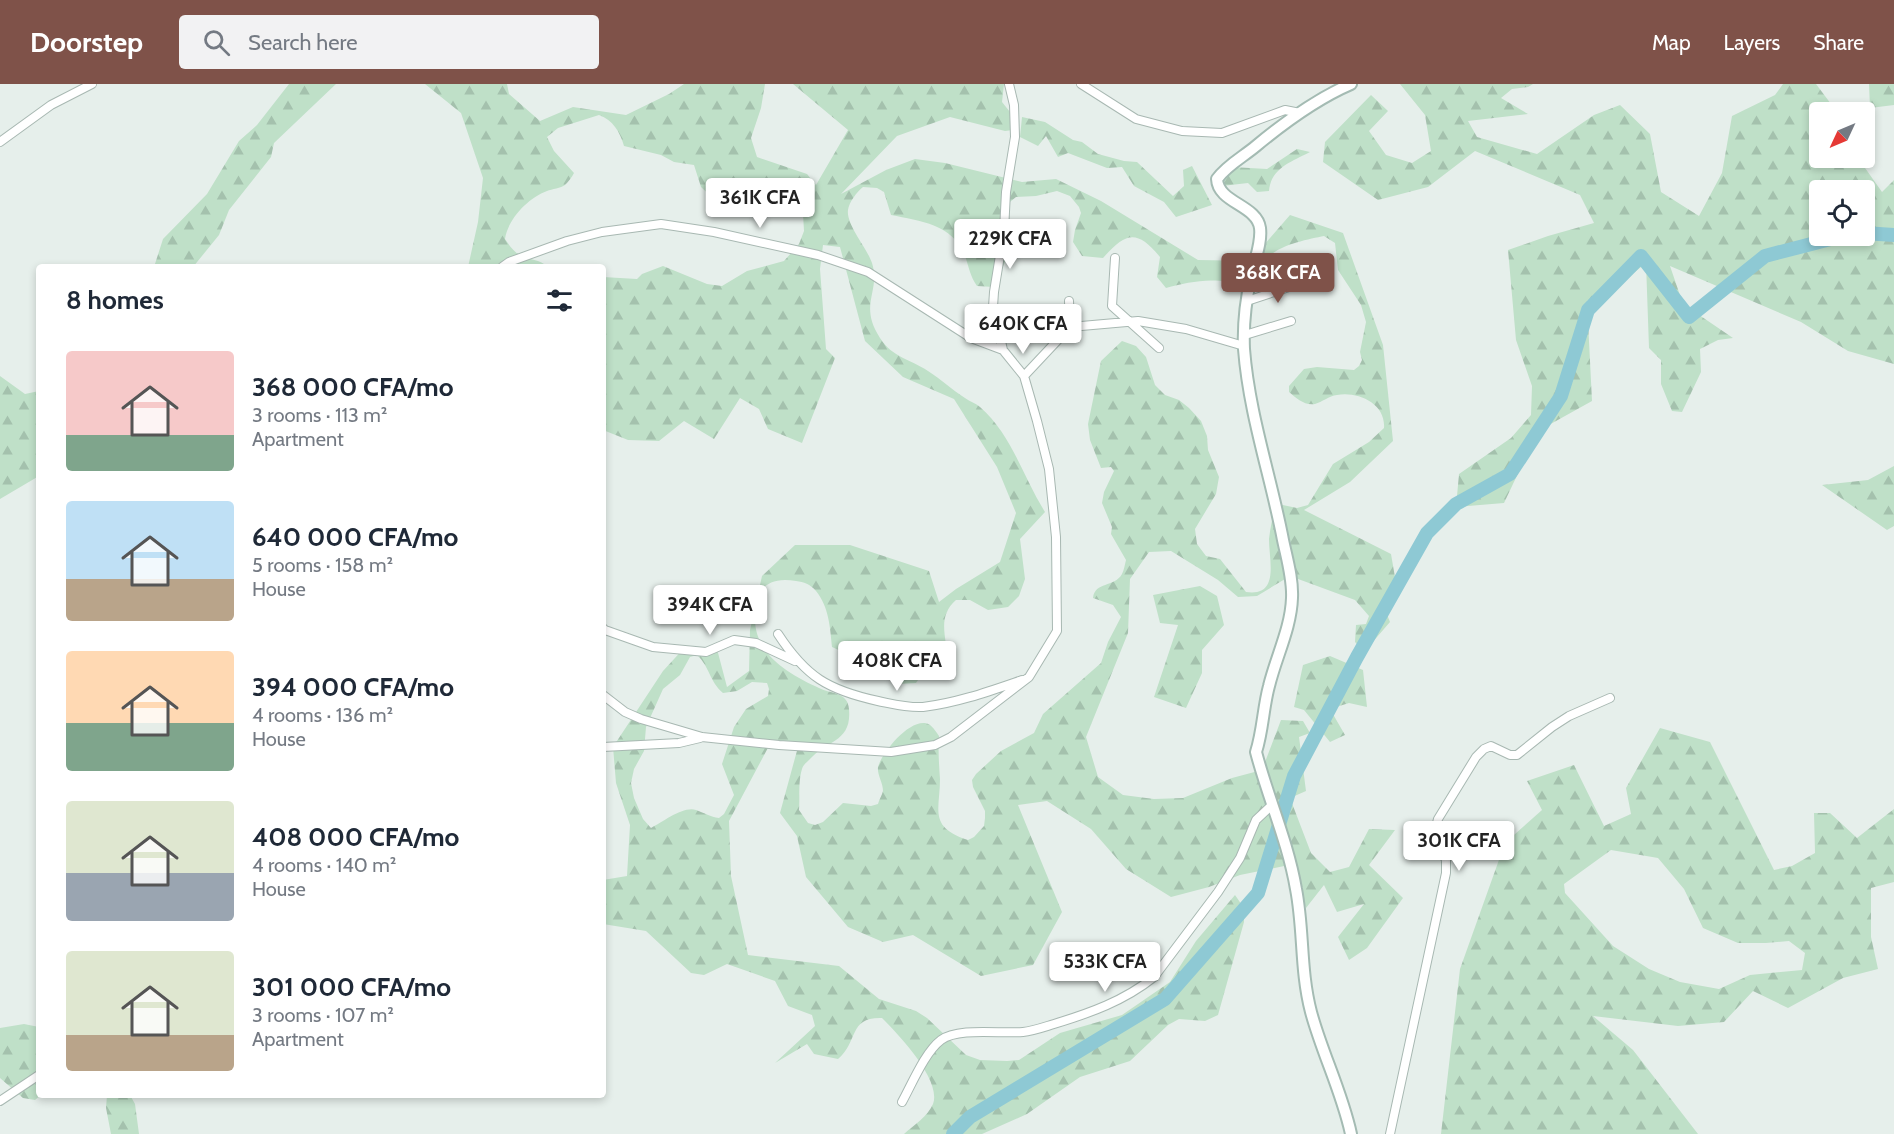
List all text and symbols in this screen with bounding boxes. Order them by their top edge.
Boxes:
search box [179,15,599,69]
text: Doorstep [30,25,143,59]
icon: search [200,26,233,59]
text: Search here [248,29,357,56]
text: Map [1652,30,1691,55]
text: Layers [1724,30,1780,55]
text: Share [1813,30,1864,55]
north arrow [1809,102,1875,168]
map controls [1809,102,1875,246]
pin: 361K CFA [698,178,822,229]
button: locate [1809,180,1875,246]
text: 361K CFA [720,185,800,209]
pin: 229K CFA [948,219,1072,270]
text: 229K CFA [968,226,1052,250]
pin: 368K CFA [1216,253,1340,304]
text: 368K CFA [1235,260,1321,284]
text: 8 homes [66,284,164,316]
icon: filters [543,284,576,317]
pin: 640K CFA [961,304,1085,355]
text: 640K CFA [979,311,1067,335]
text: 368 000 CFA/mo [252,371,454,403]
icon: home [114,375,186,447]
text: 3 rooms · 113 m² [252,403,388,427]
text: Apartment [252,427,344,451]
text: 640 000 CFA/mo [252,521,458,553]
icon: home [114,525,186,597]
text: 5 rooms · 158 m² [252,553,393,577]
text: House [252,577,306,601]
pin: 394K CFA [648,585,772,636]
text: 394K CFA [667,592,753,616]
pin: 408K CFA [835,641,959,692]
text: 408K CFA [852,648,942,672]
text: 394 000 CFA/mo [252,671,454,703]
icon: home [114,675,186,747]
text: 4 rooms · 136 m² [252,703,393,727]
text: House [252,727,306,751]
text: 408 000 CFA/mo [252,821,459,853]
pin: 301K CFA [1397,821,1521,872]
icon: home [114,825,186,897]
text: 301K CFA [1417,828,1501,852]
text: 4 rooms · 140 m² [252,853,396,877]
text: House [252,877,306,901]
pin: 533K CFA [1043,942,1167,993]
text: 533K CFA [1063,949,1147,973]
text: 301 000 CFA/mo [252,971,451,1003]
icon: home [114,975,186,1047]
text: 3 rooms · 107 m² [252,1003,394,1027]
text: Apartment [252,1027,344,1051]

